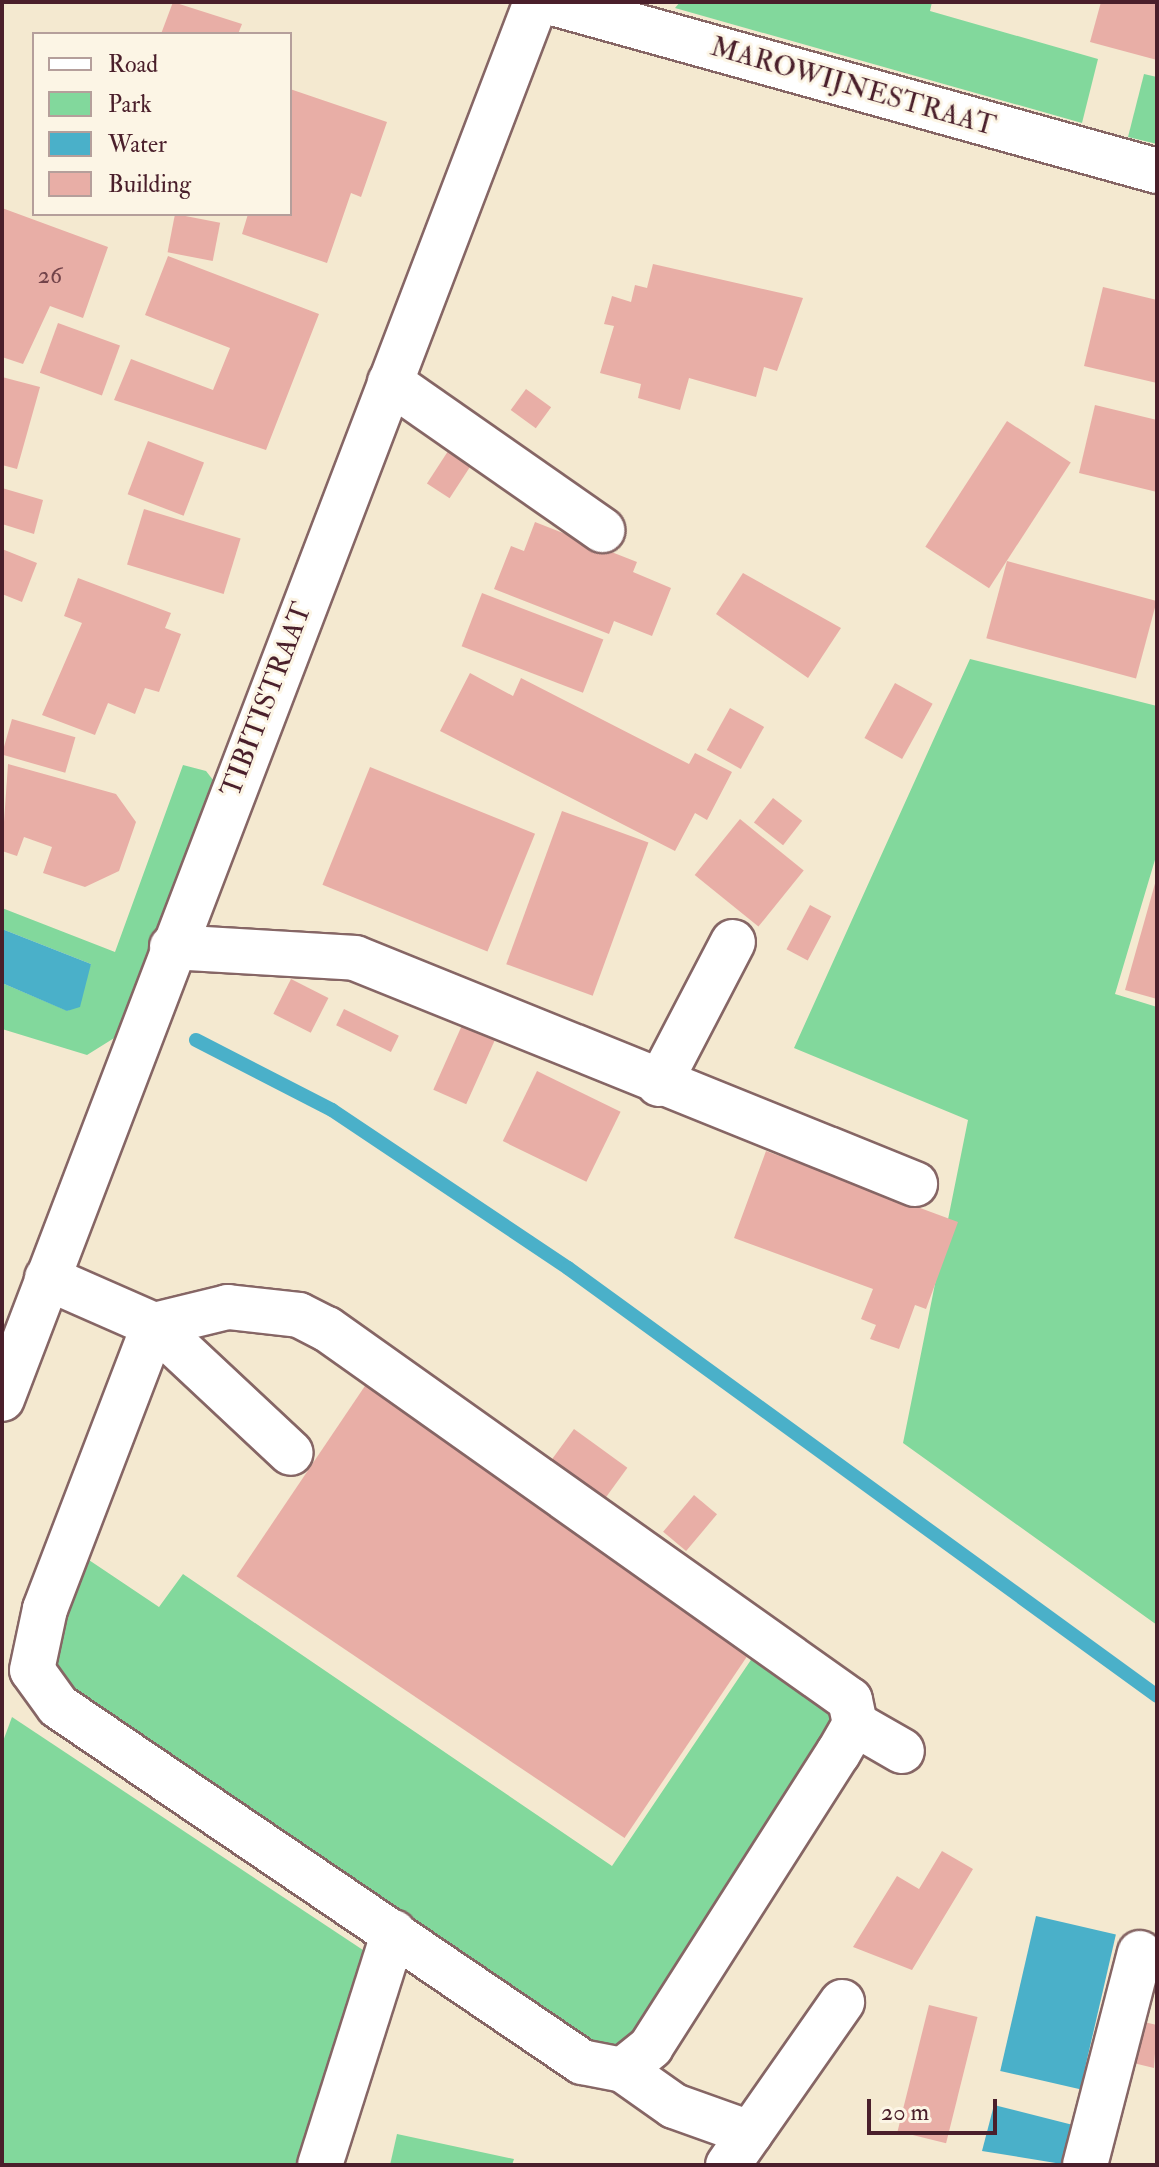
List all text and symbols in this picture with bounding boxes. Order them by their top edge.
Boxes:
street label: MAROWIJNESTRAAT [707,30,999,144]
legend [32,32,292,216]
text: Road [108,49,158,80]
text: Park [108,89,152,120]
text: Water [108,129,167,160]
text: Building [108,169,191,200]
house number: 26 [38,262,62,290]
street label: TIBITISTRAAT [214,598,320,802]
scale bar [871,2083,1001,2133]
text: 20 m [881,2097,929,2128]

